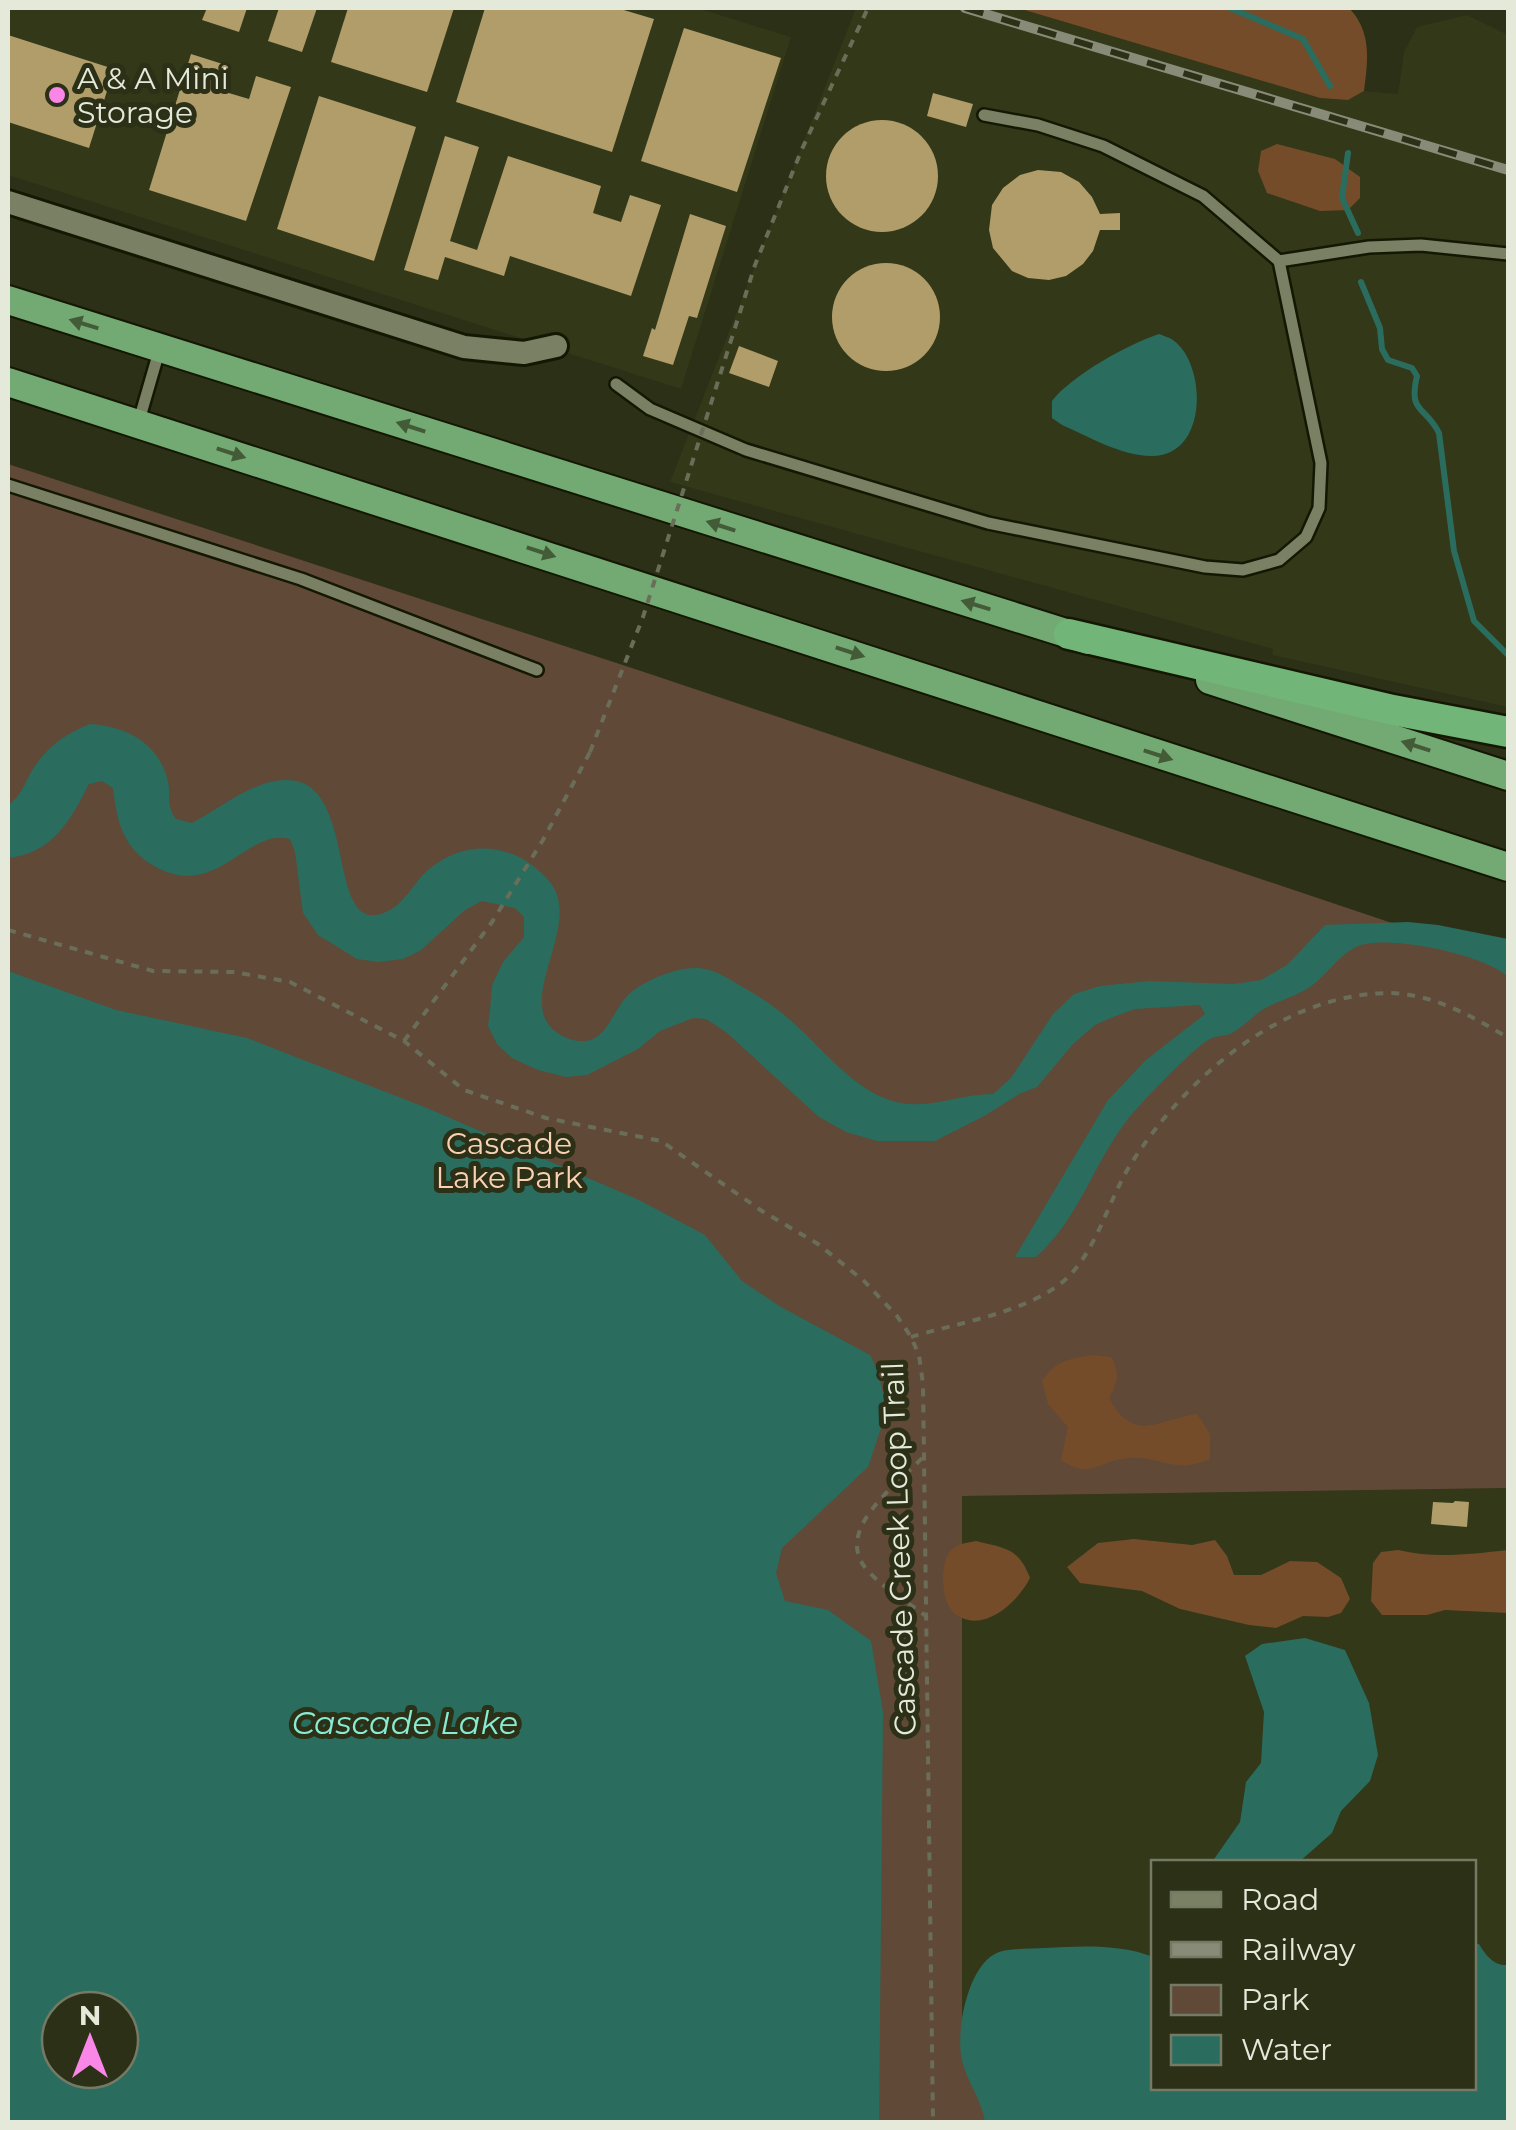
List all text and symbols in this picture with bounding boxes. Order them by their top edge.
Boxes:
place label: A & A Mini Storage [77,60,229,131]
marker: A & A Mini Storage [46,84,68,106]
one-way arrow [68,316,99,331]
one-way arrow [396,419,426,434]
one-way arrow [217,447,247,462]
one-way arrow [705,517,735,532]
one-way arrow [526,545,556,560]
one-way arrow [960,597,990,612]
one-way arrow [835,646,865,661]
one-way arrow [1400,738,1430,753]
one-way arrow [1144,748,1174,763]
park label: Cascade Lake Park [435,1125,583,1196]
street label: Cascade Creek Loop Trail [874,1361,924,1737]
water label: Cascade Lake [292,1703,518,1742]
legend [1151,1860,1476,2090]
text: Road [1241,1881,1319,1918]
text: Railway [1241,1931,1356,1968]
text: Park [1241,1981,1310,2018]
north arrow [40,1990,140,2090]
text: N [79,1998,101,2032]
text: Water [1241,2031,1332,2068]

